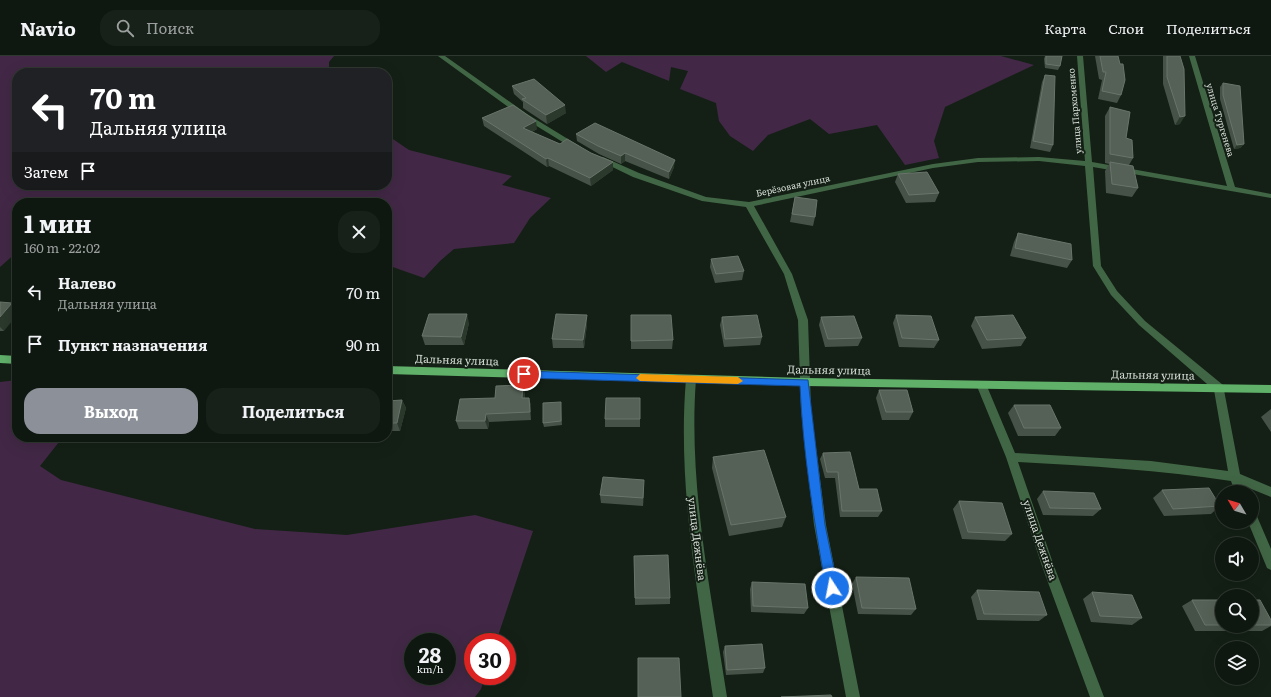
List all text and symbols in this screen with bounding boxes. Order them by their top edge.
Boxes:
search box [100,10,380,46]
text: Navio [20,14,76,42]
text: Поиск [146,16,194,39]
icon: search [114,17,136,39]
text: Карта [1044,18,1086,38]
text: Слои [1108,18,1144,38]
text: Поделиться [1166,18,1251,38]
street label: улица Пархоменко [1063,68,1085,154]
text: 70 m [90,76,156,118]
street label: улица Тургенева [1203,81,1239,158]
icon: left [24,84,76,136]
text: Дальняя улица [90,114,227,141]
text: Затем [24,160,69,183]
icon: arrive [77,160,99,182]
street label: Берёзовая улица [754,170,831,200]
text: 1 мин [24,205,91,240]
button: close [338,211,380,253]
text: 160 m · 22:02 [24,238,100,257]
text: Налево [58,271,116,294]
icon: left [24,281,46,303]
text: 70 m [346,281,380,304]
text: Дальняя улица [58,294,157,313]
icon: arrive [24,333,46,355]
text: Пункт назначения [58,333,208,356]
text: 90 m [346,333,380,356]
street label: Дальняя улица [415,350,499,368]
pin [507,357,541,391]
street label: Дальняя улица [787,360,871,378]
icon: arrive [513,363,535,385]
street label: Дальняя улица [1111,365,1195,383]
button: Выход [24,388,198,434]
button: Поделиться [206,388,380,434]
north arrow [1215,485,1259,529]
map controls [1215,485,1259,685]
street label: улица Дежнёва [685,496,711,582]
street label: улица Дежнёва [1020,497,1062,582]
button: sound [1215,537,1259,581]
position arrow [811,567,853,609]
button: search [1215,589,1259,633]
speed limit sign: 30 [464,633,516,685]
text: 28 [419,639,441,669]
button: layers [1215,641,1259,685]
text: km/h [417,661,443,676]

